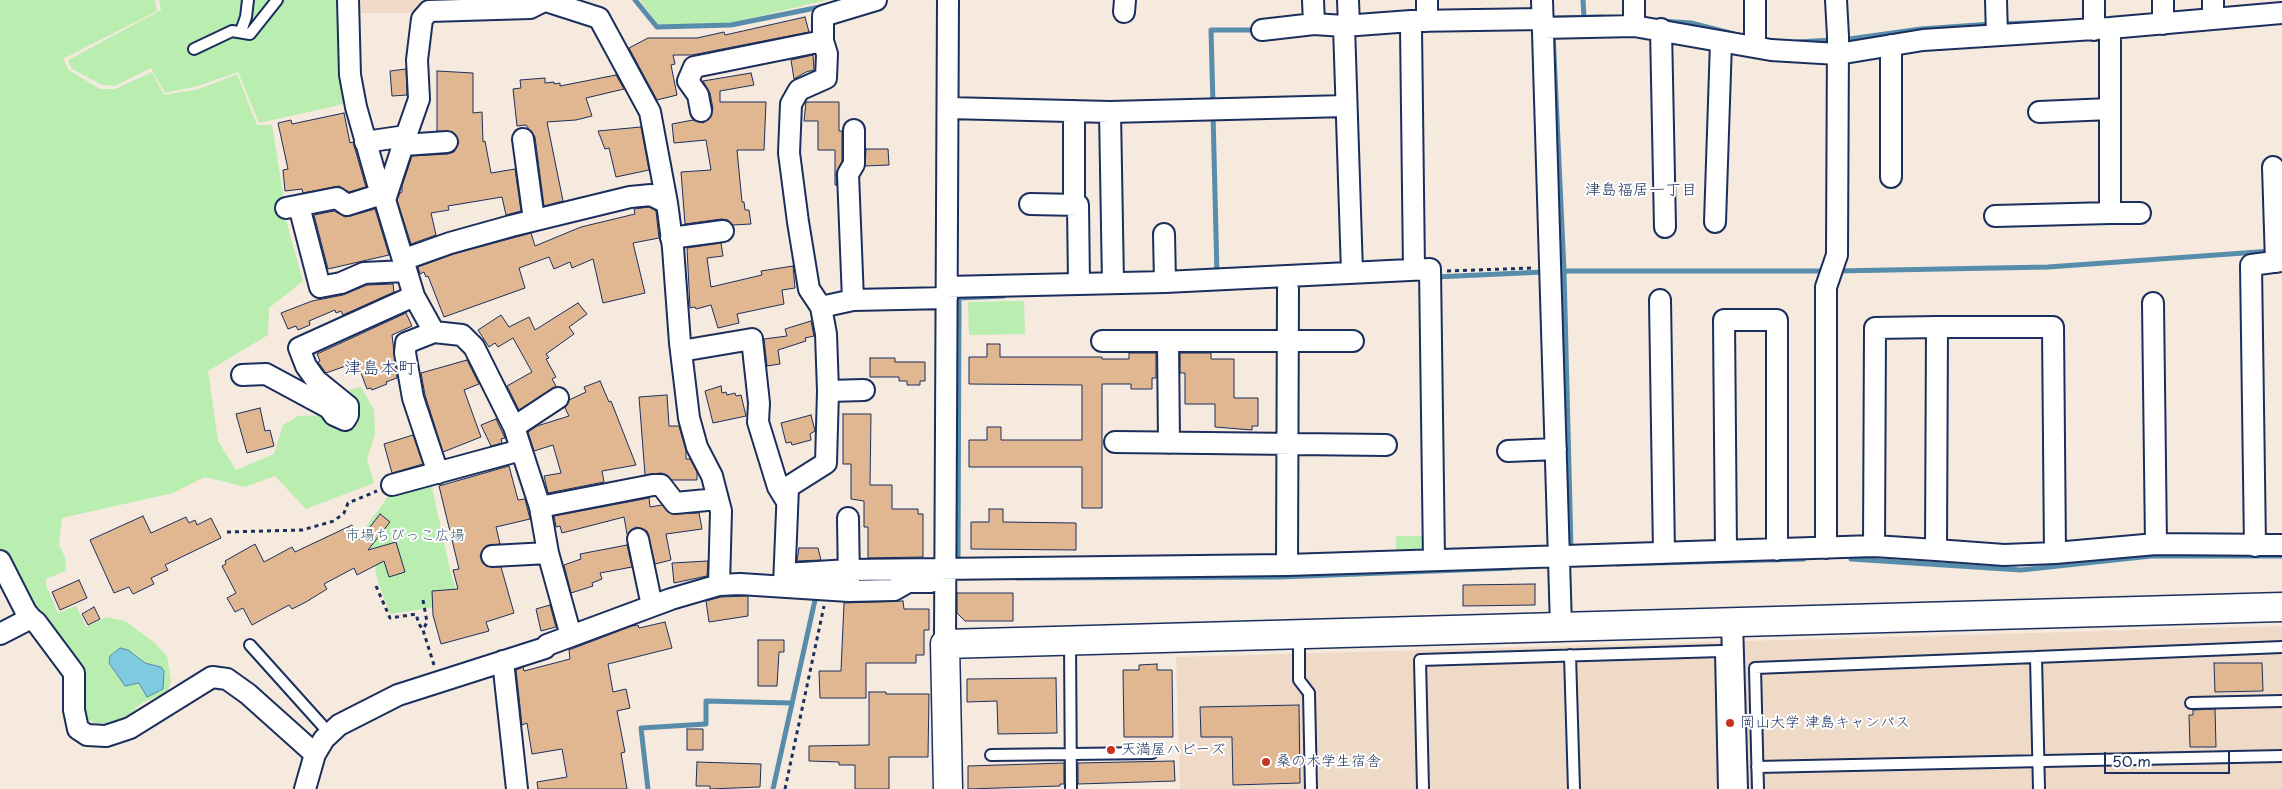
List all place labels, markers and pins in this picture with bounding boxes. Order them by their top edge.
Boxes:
place label: 岡山大学 津島キャンパス [1740,714,1910,732]
marker: 岡山大学 津島キャンパス [1724,717,1736,729]
place label: 天満屋ハビーズ [1121,741,1225,759]
marker: 天満屋ハビーズ [1105,744,1117,756]
place label: 桑の木学生宿舎 [1276,753,1381,771]
marker: 桑の木学生宿舎 [1260,756,1272,768]

